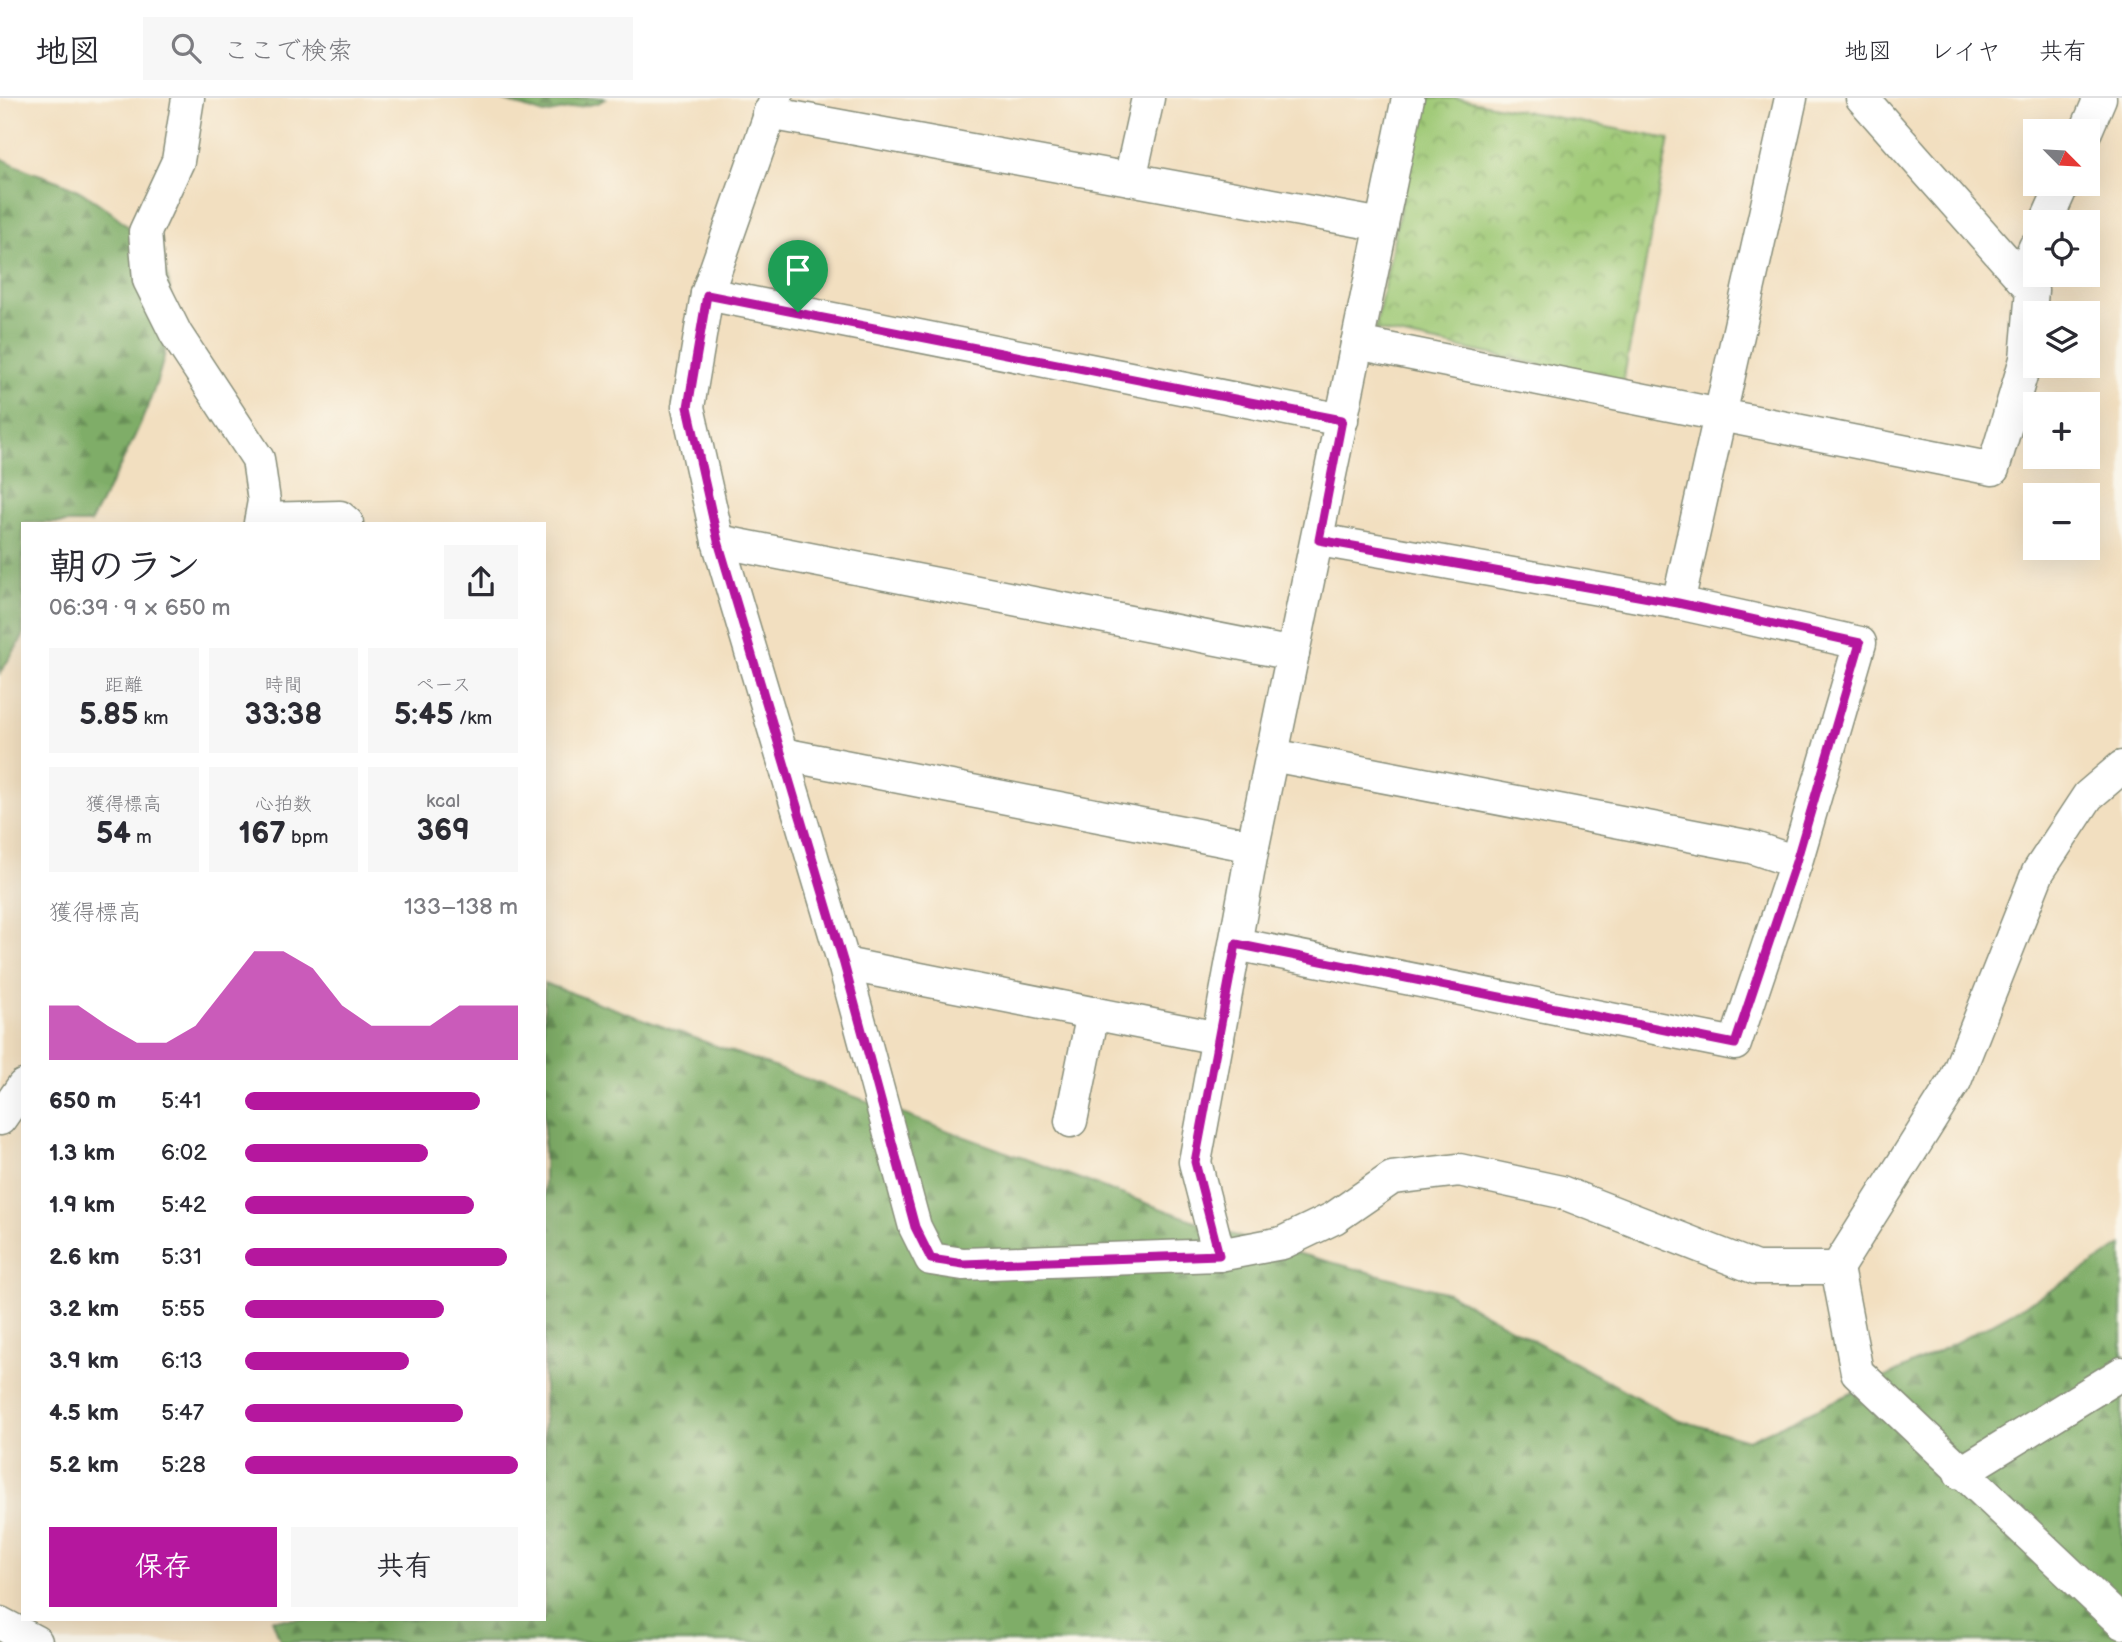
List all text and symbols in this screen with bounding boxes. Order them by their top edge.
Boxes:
search box [143,17,633,80]
icon: search [167,29,205,67]
text: 地図 [35,32,101,72]
text: ここで検索 [223,36,353,67]
text: 地図 [1844,37,1892,66]
text: レイヤ [1930,37,2001,66]
text: 共有 [2039,37,2087,66]
north arrow [2023,119,2100,196]
map controls [2023,119,2100,560]
button: locate [2023,210,2100,287]
pin [768,240,828,312]
icon: arrive [779,251,817,289]
button: layers [2023,301,2100,378]
button: + [2023,392,2100,469]
button: − [2023,483,2100,560]
text: 朝のラン [49,545,201,590]
button: share [444,545,518,619]
text: 06:39 · 9 × 650 m [49,594,231,622]
text: 距離 [105,674,143,697]
text: 時間 [264,674,303,697]
text: ペース [415,674,471,697]
text: 5.85 [79,697,138,733]
text: 33:38 [245,697,322,733]
text: 5:45 [394,697,454,733]
text: km [138,707,169,730]
text: /km [454,707,492,730]
text: kcal [426,790,460,813]
text: 獲得標高 [86,793,162,816]
text: 心拍数 [255,793,312,816]
text: 369 [417,813,470,849]
text: 54 [96,816,131,852]
text: 167 [239,816,286,852]
text: m [131,826,152,849]
text: bpm [286,826,328,849]
text: 133–138 m [404,893,518,921]
text: 獲得標高 [49,899,141,927]
text: 650 m [49,1087,116,1115]
text: 5:41 [161,1087,202,1115]
text: 1.3 km [49,1139,115,1167]
text: 6:02 [161,1139,207,1167]
text: 1.9 km [49,1191,115,1219]
text: 5:42 [161,1191,206,1219]
text: 2.6 km [49,1243,120,1271]
text: 5:31 [161,1243,202,1271]
text: 3.2 km [49,1295,119,1323]
text: 5:55 [161,1295,205,1323]
text: 3.9 km [49,1347,119,1375]
text: 6:13 [161,1347,203,1375]
text: 4.5 km [49,1399,119,1427]
text: 5:47 [161,1399,204,1427]
text: 5.2 km [49,1451,119,1479]
text: 5:28 [161,1451,206,1479]
button: 保存 [49,1527,277,1607]
button: 共有 [291,1527,518,1607]

